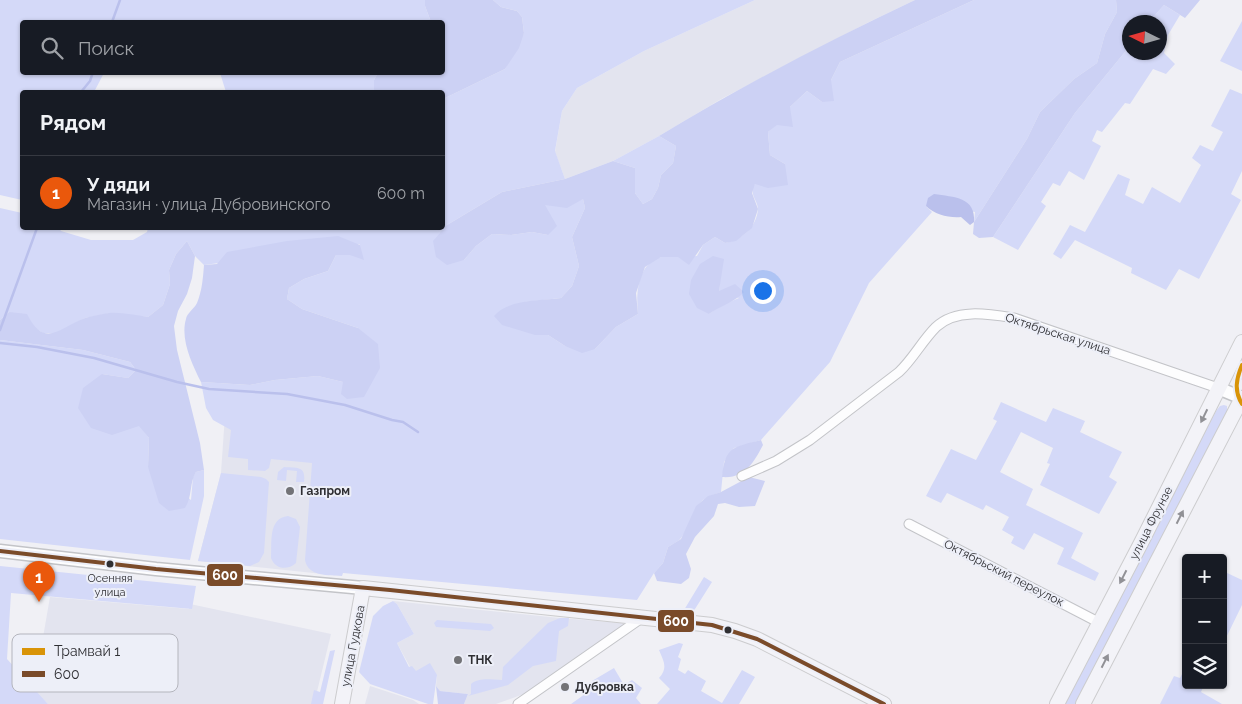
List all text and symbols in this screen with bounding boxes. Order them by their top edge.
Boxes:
north arrow [1122,15,1167,60]
search box [20,20,445,75]
icon: search [38,34,66,62]
text: Поиск [78,37,134,59]
text: Рядом [40,110,106,135]
text: У дяди [87,173,150,195]
text: 1 [52,184,60,203]
text: 600 m [377,184,425,203]
text: Магазин · улица Дубровинского [87,195,331,214]
your location [750,278,776,304]
street label: Октябрьская улица [1004,310,1112,358]
one-way arrow [1200,409,1208,423]
place label: Газпром [300,484,350,498]
street label: улица Фрунзе [1127,484,1175,562]
marker: Газпром [284,485,296,497]
one-way arrow [1176,509,1184,524]
street label: Октябрьский переулок [942,537,1066,609]
map controls [1182,554,1227,689]
button: + [1182,554,1227,599]
marker: Осенняя улица [105,559,115,569]
pin: 1 [23,561,55,602]
line badge: 600 [206,563,244,587]
text: 600 [212,567,238,583]
one-way arrow [1119,570,1127,584]
place label: Осенняя улица [88,572,132,599]
button: − [1182,599,1227,644]
street label: улица Гудкова [338,604,368,688]
line badge: 600 [657,609,695,633]
text: 600 [663,613,689,629]
unlabelled marker [723,625,733,635]
legend [12,634,178,692]
text: Трамвай 1 [54,643,120,659]
button: layers [1182,644,1227,689]
place label: ТНК [468,653,493,667]
marker: ТНК [452,654,464,666]
one-way arrow [1101,654,1109,668]
text: 600 [54,666,80,682]
place label: Дубровка [575,680,634,694]
marker: Дубровка [559,681,571,693]

